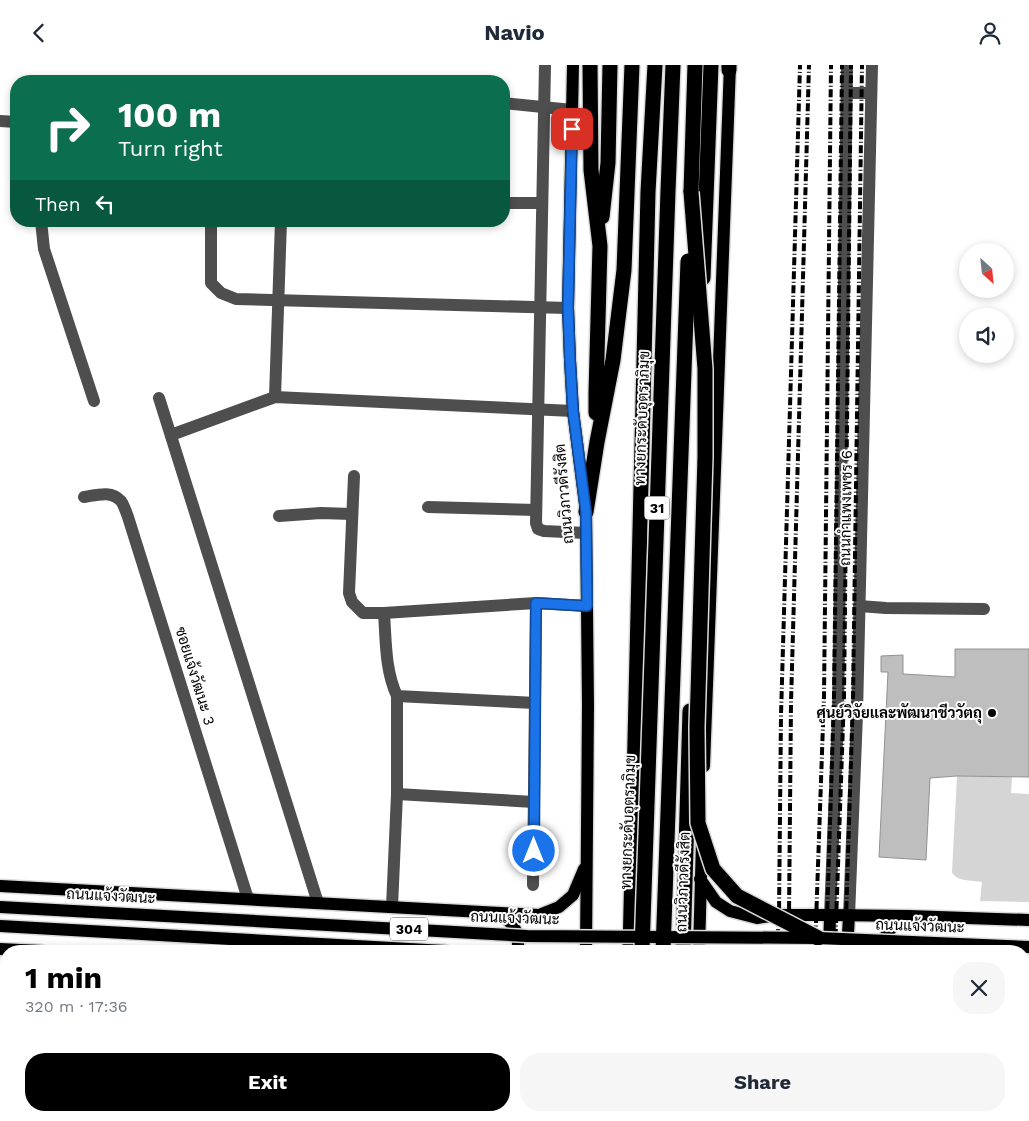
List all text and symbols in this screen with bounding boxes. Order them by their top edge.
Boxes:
icon: back [25,19,53,47]
icon: person [976,19,1004,47]
text: Navio [484,20,545,45]
text: 100 m [118,94,221,136]
icon: right [35,95,100,160]
pin [551,108,593,150]
icon: arrive [558,115,586,143]
text: Turn right [118,136,223,161]
icon: left [91,190,119,218]
text: Then [35,193,81,216]
north arrow [959,243,1014,297]
map controls [959,243,1014,363]
button: sound [959,308,1014,363]
street label: ทางยกระดับอุตราภิมุข [631,350,655,486]
street label: ถนนวิภาวดีรังสิต [550,443,577,545]
street label: ถนนกำแพงเพชร 6 [836,450,856,566]
road number: 31 [644,497,670,519]
street label: ซอยแจ้งวัฒนะ 3 [171,624,219,727]
place label: ศูนย์วิจัยและพัฒนาชีววัตถุ [816,703,982,724]
marker: ศูนย์วิจัยและพัฒนาชีววัตถุ [986,707,998,719]
street label: ทางยกระดับอุตราภิมุข [617,754,641,890]
position arrow [507,824,559,876]
street label: ถนนวิภาวดีรังสิต [671,831,694,933]
street label: ถนนแจ้งวัฒนะ [66,884,156,907]
street label: ถนนแจ้งวัฒนะ [470,906,560,929]
street label: ถนนแจ้งวัฒนะ [875,914,965,937]
road number: 304 [390,917,428,941]
text: 1 min [25,960,102,995]
button: close [953,962,1005,1014]
text: 320 m · 17:36 [25,997,128,1016]
button: Exit [25,1053,510,1111]
button: Share [520,1053,1005,1111]

